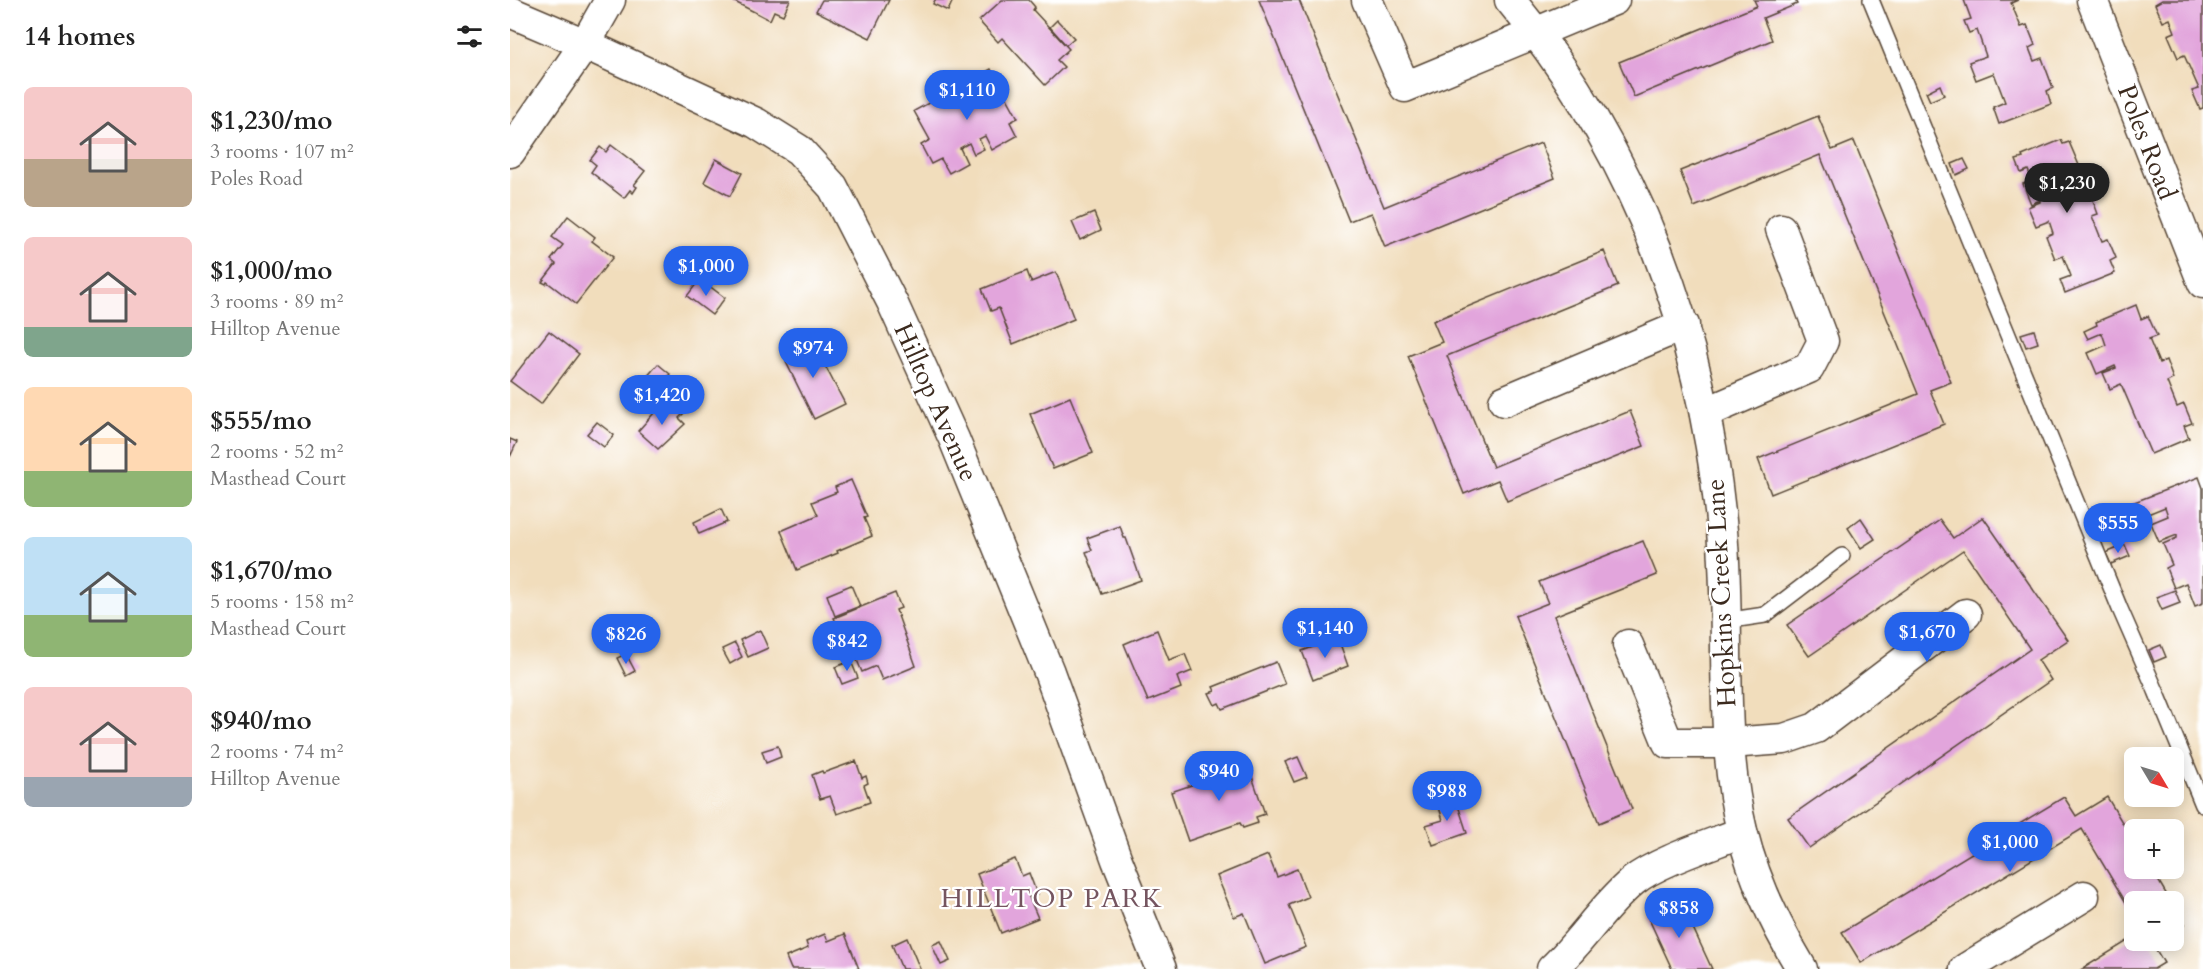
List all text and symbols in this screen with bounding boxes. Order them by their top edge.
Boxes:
text: 14 homes [24,19,135,54]
icon: filters [453,20,486,53]
pin: $1,110 [918,70,1016,121]
text: $1,110 [938,76,996,103]
street label: Poles Road [2109,79,2185,205]
text: $1,230/mo [210,103,333,138]
icon: home [72,111,144,183]
text: 3 rooms · 107 m² [210,138,354,165]
pin: $1,230 [2018,163,2116,214]
text: Poles Road [210,165,303,192]
text: $1,230 [2038,169,2096,196]
pin: $1,000 [657,246,755,297]
text: $1,000 [677,252,735,279]
text: $1,000/mo [210,253,333,288]
icon: home [72,261,144,333]
text: 3 rooms · 89 m² [210,288,343,315]
text: Hilltop Avenue [210,315,341,342]
street label: Hilltop Avenue [886,317,986,487]
pin: $974 [777,328,849,379]
text: $974 [793,334,833,361]
pin: $1,420 [613,375,711,426]
text: $1,420 [633,381,691,408]
text: $555/mo [210,403,312,438]
icon: home [72,411,144,483]
text: 2 rooms · 52 m² [210,438,343,465]
text: Masthead Court [210,465,346,492]
street label: Hopkins Creek Lane [1698,478,1744,708]
pin: $555 [2082,503,2154,554]
text: $555 [2098,509,2138,536]
text: $1,670/mo [210,553,333,588]
icon: home [72,561,144,633]
text: 5 rooms · 158 m² [210,588,354,615]
pin: $1,140 [1276,608,1374,659]
pin: $1,670 [1878,612,1976,663]
pin: $826 [590,614,662,665]
text: $1,140 [1296,614,1354,641]
text: Masthead Court [210,615,346,642]
text: $1,670 [1898,618,1956,645]
text: $826 [606,620,646,647]
pin: $842 [811,621,883,672]
text: $842 [827,627,867,654]
text: $940/mo [210,703,312,738]
icon: home [72,711,144,783]
text: 2 rooms · 74 m² [210,738,343,765]
north arrow [2124,747,2184,807]
map controls [2124,747,2184,951]
pin: $940 [1183,751,1255,802]
text: $940 [1199,757,1239,784]
text: Hilltop Avenue [210,765,341,792]
pin: $988 [1411,771,1483,822]
text: $988 [1427,777,1467,804]
button: + [2124,819,2184,879]
pin: $1,000 [1961,822,2059,873]
text: $1,000 [1981,828,2039,855]
district label: HILLTOP PARK [941,880,1163,917]
pin: $858 [1643,888,1715,939]
button: − [2124,891,2184,951]
text: $858 [1659,894,1699,921]

